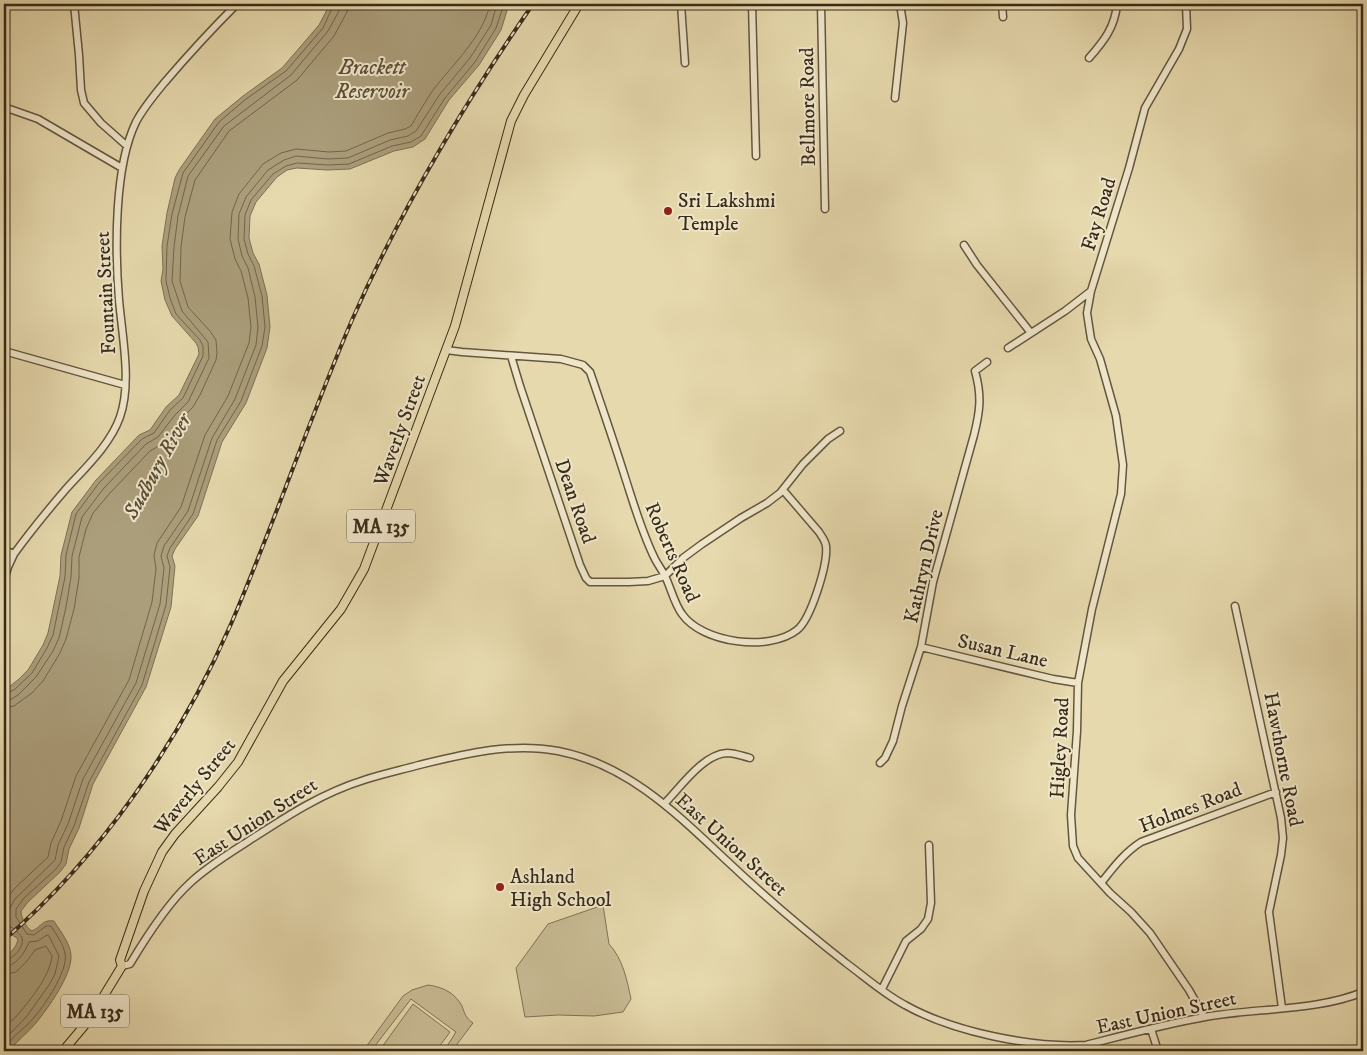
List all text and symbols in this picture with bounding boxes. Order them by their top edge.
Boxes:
street label: Bellmore Road [795,47,822,167]
water label: Brackett Reservoir [334,55,410,105]
street label: Fay Road [1076,175,1122,254]
place label: Sri Lakshmi Temple [678,189,775,237]
marker: Sri Lakshmi Temple [662,205,674,217]
street label: Fountain Street [91,231,122,355]
street label: Waverly Street [368,371,432,491]
water label: Sudbury River [118,408,198,525]
street label: Dean Road [548,456,601,547]
street label: Roberts Road [638,499,705,606]
street label: Kathryn Drive [899,507,950,625]
road number: MA 135 [347,510,415,542]
street label: Susan Lane [955,629,1050,674]
street label: Hawthorne Road [1257,690,1308,829]
street label: Higley Road [1045,697,1076,799]
street label: Waverly Street [148,734,242,841]
street label: East Union Street [189,773,322,872]
street label: Holmes Road [1136,777,1245,839]
street label: East Union Street [670,788,792,902]
place label: Ashland High School [510,865,611,913]
marker: Ashland High School [494,881,506,893]
street label: East Union Street [1094,986,1239,1040]
road number: MA 135 [61,994,129,1028]

